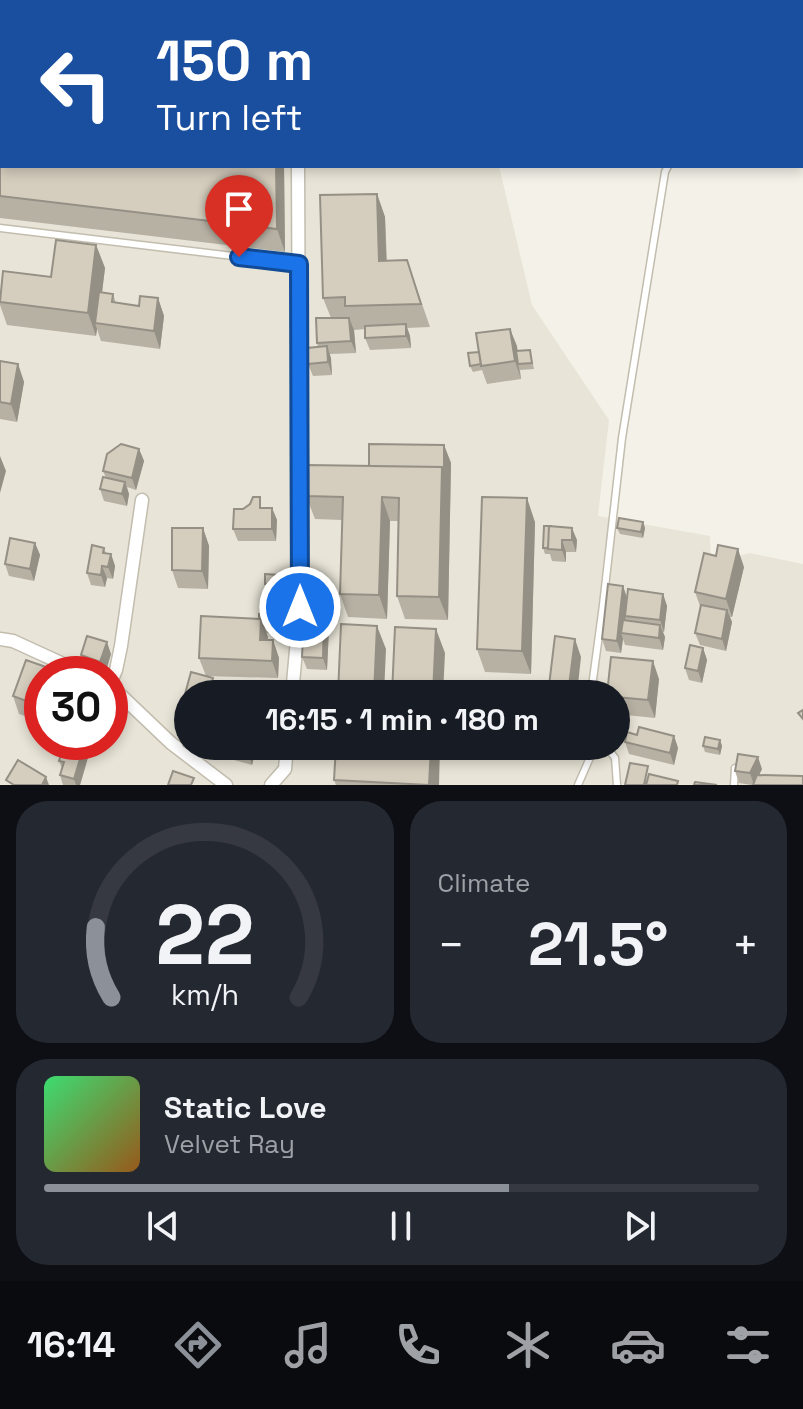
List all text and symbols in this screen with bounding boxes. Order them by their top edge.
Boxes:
text: 150 m [156,25,313,96]
icon: left [24,32,128,136]
text: Turn left [156,95,303,141]
pin [205,175,273,257]
icon: arrive [217,187,261,231]
position arrow [258,565,342,649]
speed limit sign: 30 [24,656,128,760]
text: 16:15 · 1 min · 180 m [265,700,539,739]
text: Climate [438,866,530,900]
text: 22 [155,882,254,988]
text: 21.5° [528,906,668,983]
text: − [438,917,465,973]
text: + [732,917,759,973]
text: km/h [171,977,239,1013]
text: Static Love [164,1088,327,1127]
text: Velvet Ray [164,1127,295,1161]
icon: previous [141,1204,185,1248]
icon: pause [379,1204,423,1248]
icon: next [618,1204,662,1248]
icon: directions [170,1317,226,1373]
icon: music [280,1317,336,1373]
icon: phone [390,1317,446,1373]
icon: climate [500,1317,556,1373]
icon: car [610,1317,666,1373]
icon: filters [720,1317,776,1373]
text: 16:14 [27,1322,115,1368]

